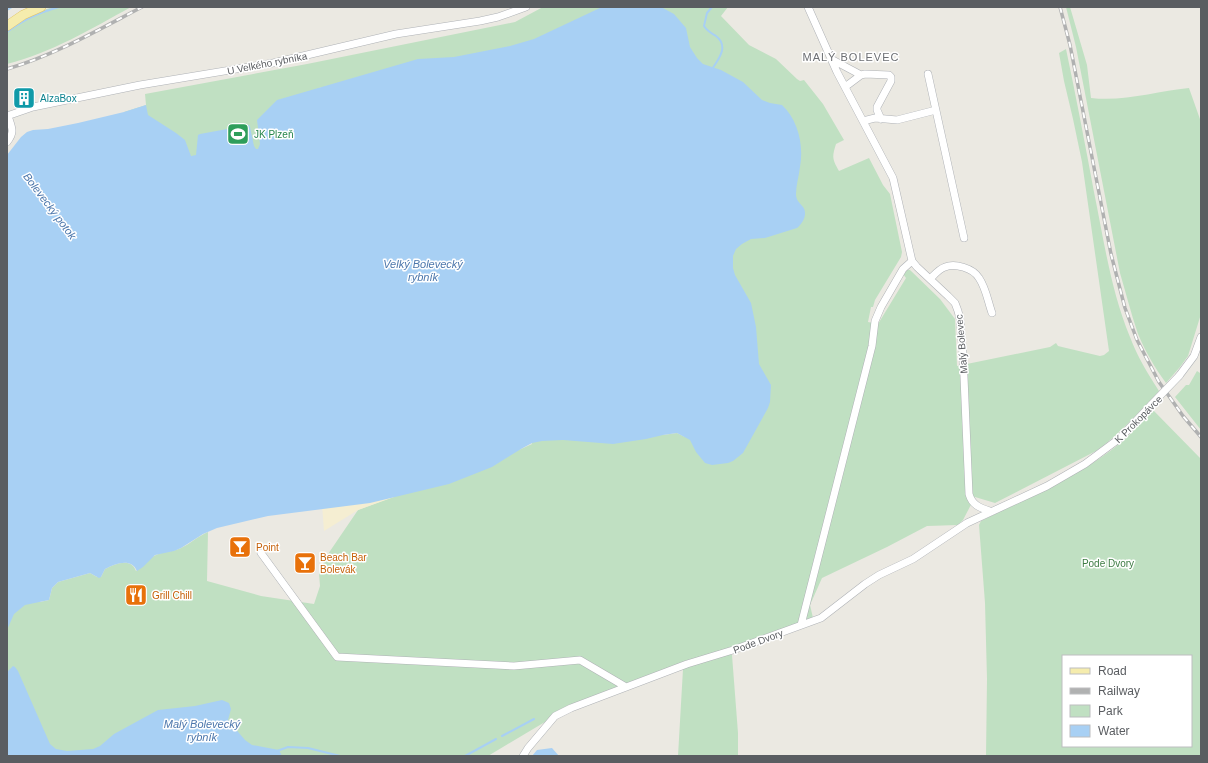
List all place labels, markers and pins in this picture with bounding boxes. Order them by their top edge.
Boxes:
building icon: AlzaBox [11,85,37,111]
place label: AlzaBox [40,93,77,104]
sports icon: JK Plzeň [225,121,251,147]
place label: JK Plzeň [254,129,293,140]
bar icon: Point [227,534,253,560]
place label: Point [256,542,279,553]
bar icon: Beach Bar Bolevák [292,550,318,576]
place label: Beach Bar Bolevák [320,552,367,575]
restaurant icon: Grill Chill [123,582,149,608]
place label: Grill Chill [152,590,192,601]

